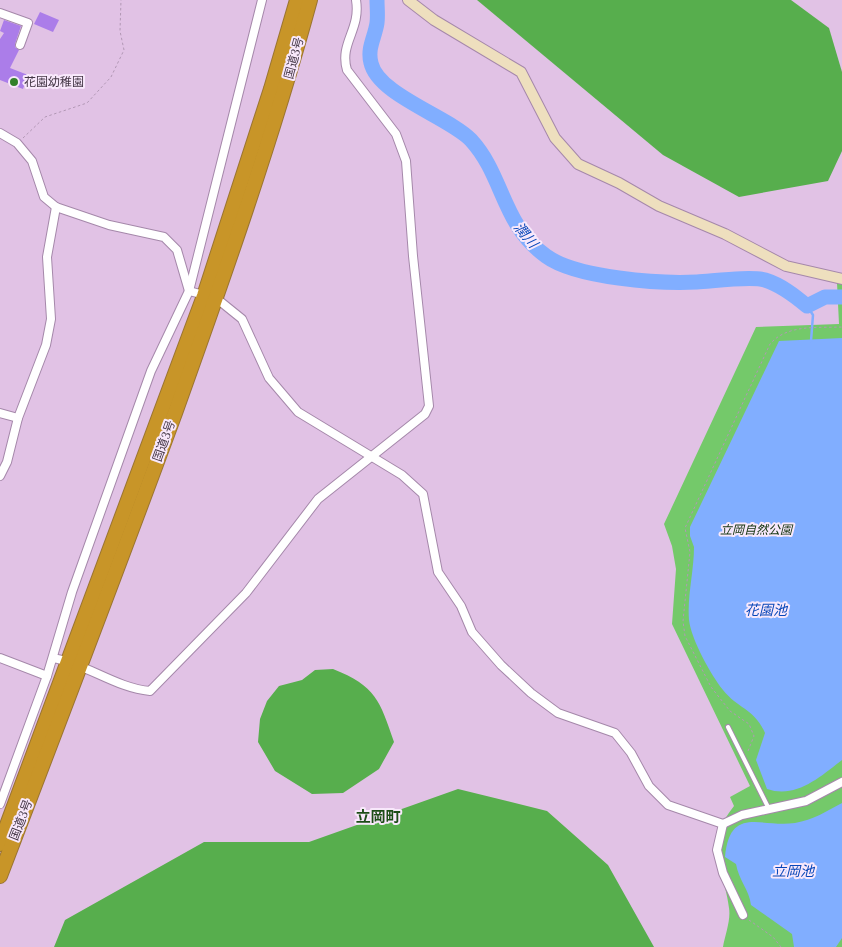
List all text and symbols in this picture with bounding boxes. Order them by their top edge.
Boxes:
street label: 国道3号 [281,35,306,80]
place label: 花園幼稚園 [24,74,84,89]
marker: 花園幼稚園 [8,76,20,88]
water label: 潤川 [510,218,543,253]
street label: 国道3号 [149,418,178,463]
park label: 立岡自然公園 [720,522,794,537]
water label: 花園池 [745,601,789,619]
street label: 国道3号 [6,797,35,842]
district label: 立岡町 [355,807,401,826]
water label: 立岡池 [772,862,816,880]

